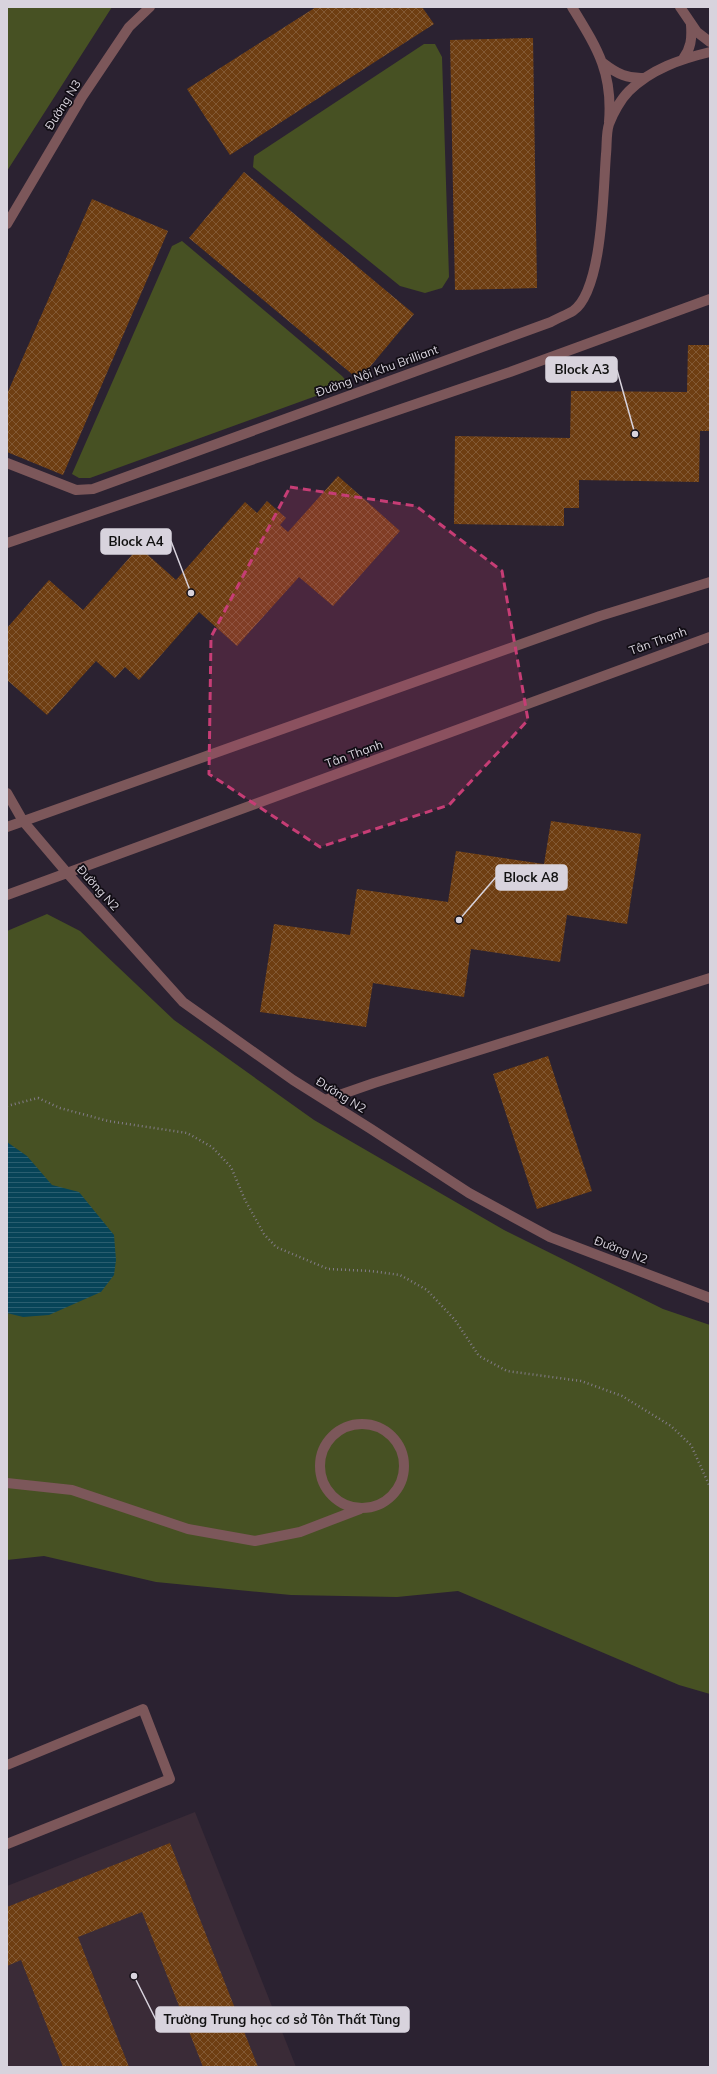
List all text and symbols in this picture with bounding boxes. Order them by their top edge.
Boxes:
street label: Đường N3 [41,77,84,133]
street label: Đường Nội Khu Brilliant [314,341,440,400]
callout: Block A3 [546,357,617,382]
text: Block A3 [555,361,610,377]
callout: Block A4 [101,529,171,554]
text: Block A4 [109,533,164,549]
street label: Tân Thạnh [627,623,689,658]
street label: Tân Thạnh [323,736,385,771]
street label: Đường N2 [74,862,123,914]
callout: Block A8 [496,865,567,890]
text: Block A8 [504,869,559,885]
street label: Đường N2 [313,1073,369,1116]
street label: Đường N2 [592,1232,650,1267]
callout: Trường Trung học cơ sở Tôn Thất Tùng [156,2007,409,2032]
text: Trường Trung học cơ sở Tôn Thất Tùng [164,2011,400,2027]

